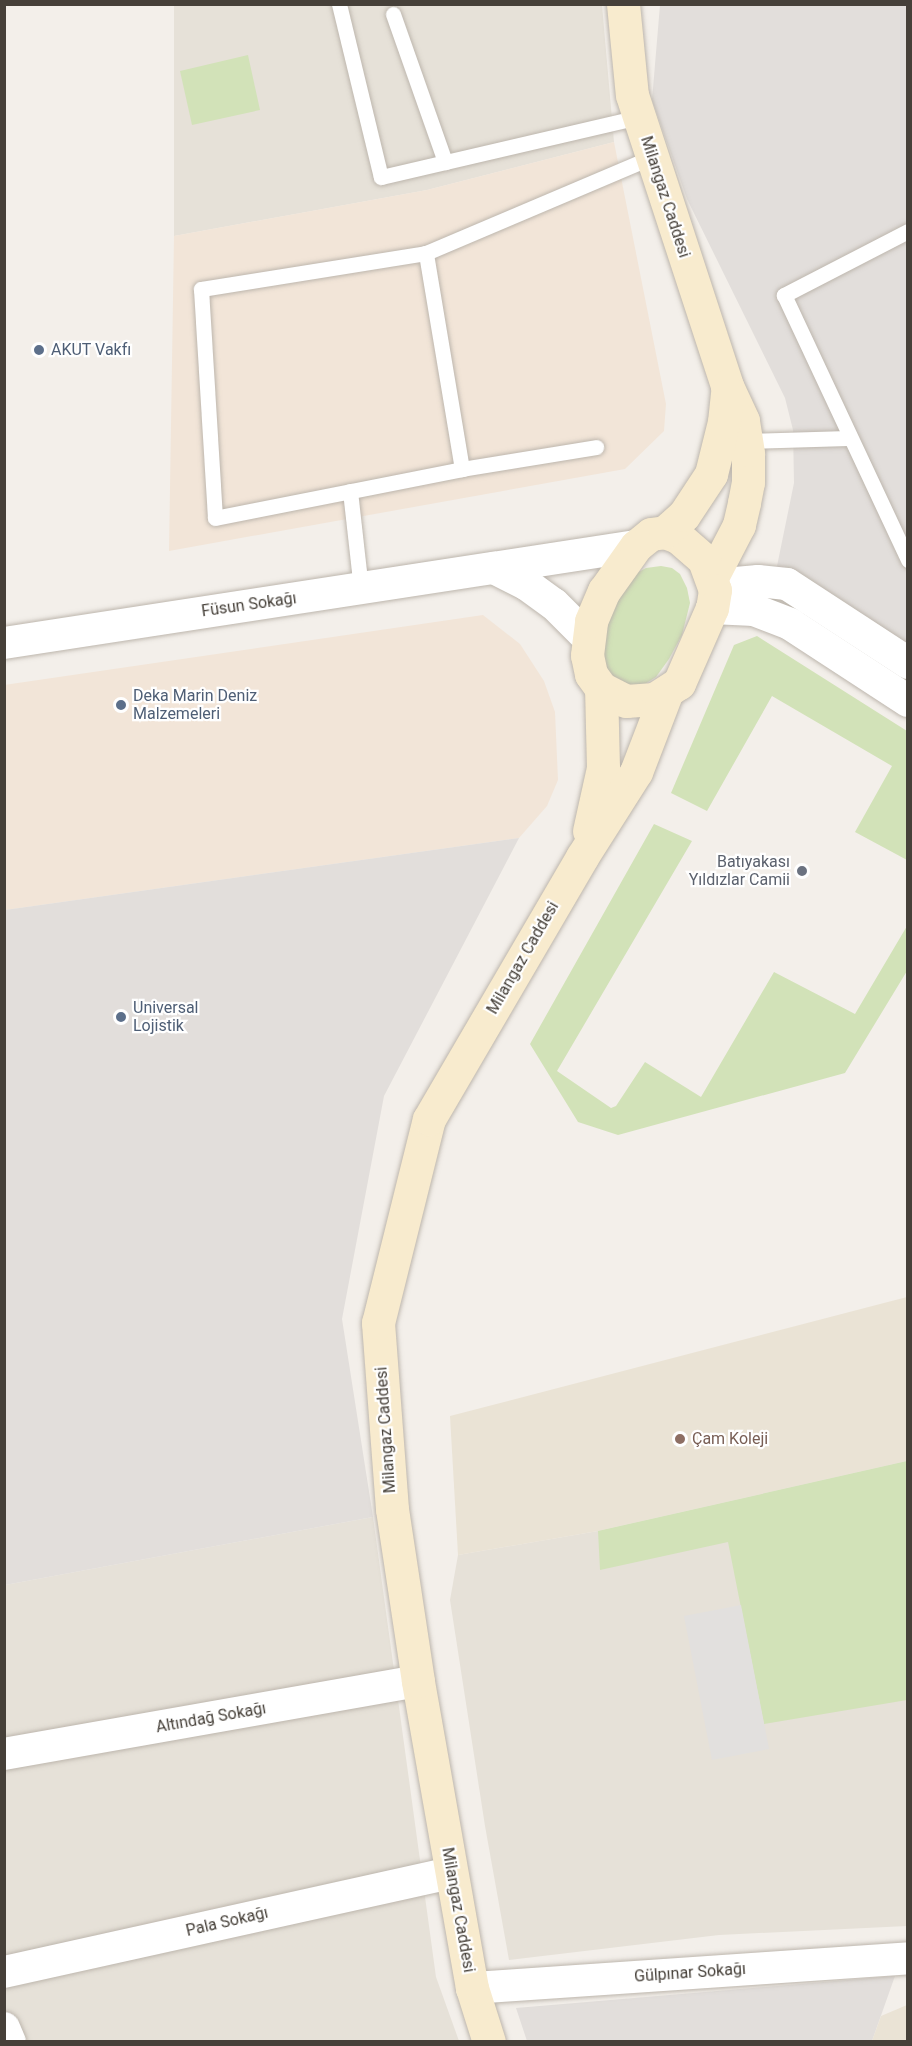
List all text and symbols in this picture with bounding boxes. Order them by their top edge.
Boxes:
street label: Milangaz Caddesi [636,134,694,260]
place label: AKUT Vakfı [51,340,132,360]
marker: AKUT Vakfı [32,343,46,357]
street label: Füsun Sokağı [200,589,298,621]
place label: Deka Marin Deniz Malzemeleri [133,686,257,724]
marker: Deka Marin Deniz Malzemeleri [114,698,128,712]
place label: Batıyakası Yıldızlar Camii [689,852,790,890]
marker: Batıyakası Yıldızlar Camii [795,864,809,878]
street label: Milangaz Caddesi [483,898,563,1018]
place label: Universal Lojistik [133,998,199,1036]
marker: Universal Lojistik [114,1010,128,1024]
street label: Milangaz Caddesi [372,1366,400,1494]
place label: Çam Koleji [692,1429,768,1449]
marker: Çam Koleji [673,1432,687,1446]
street label: Altındağ Sokağı [154,1699,268,1737]
street label: Milangaz Caddesi [438,1846,478,1974]
street label: Pala Sokağı [184,1903,270,1941]
street label: Gülpınar Sokağı [634,1960,746,1986]

